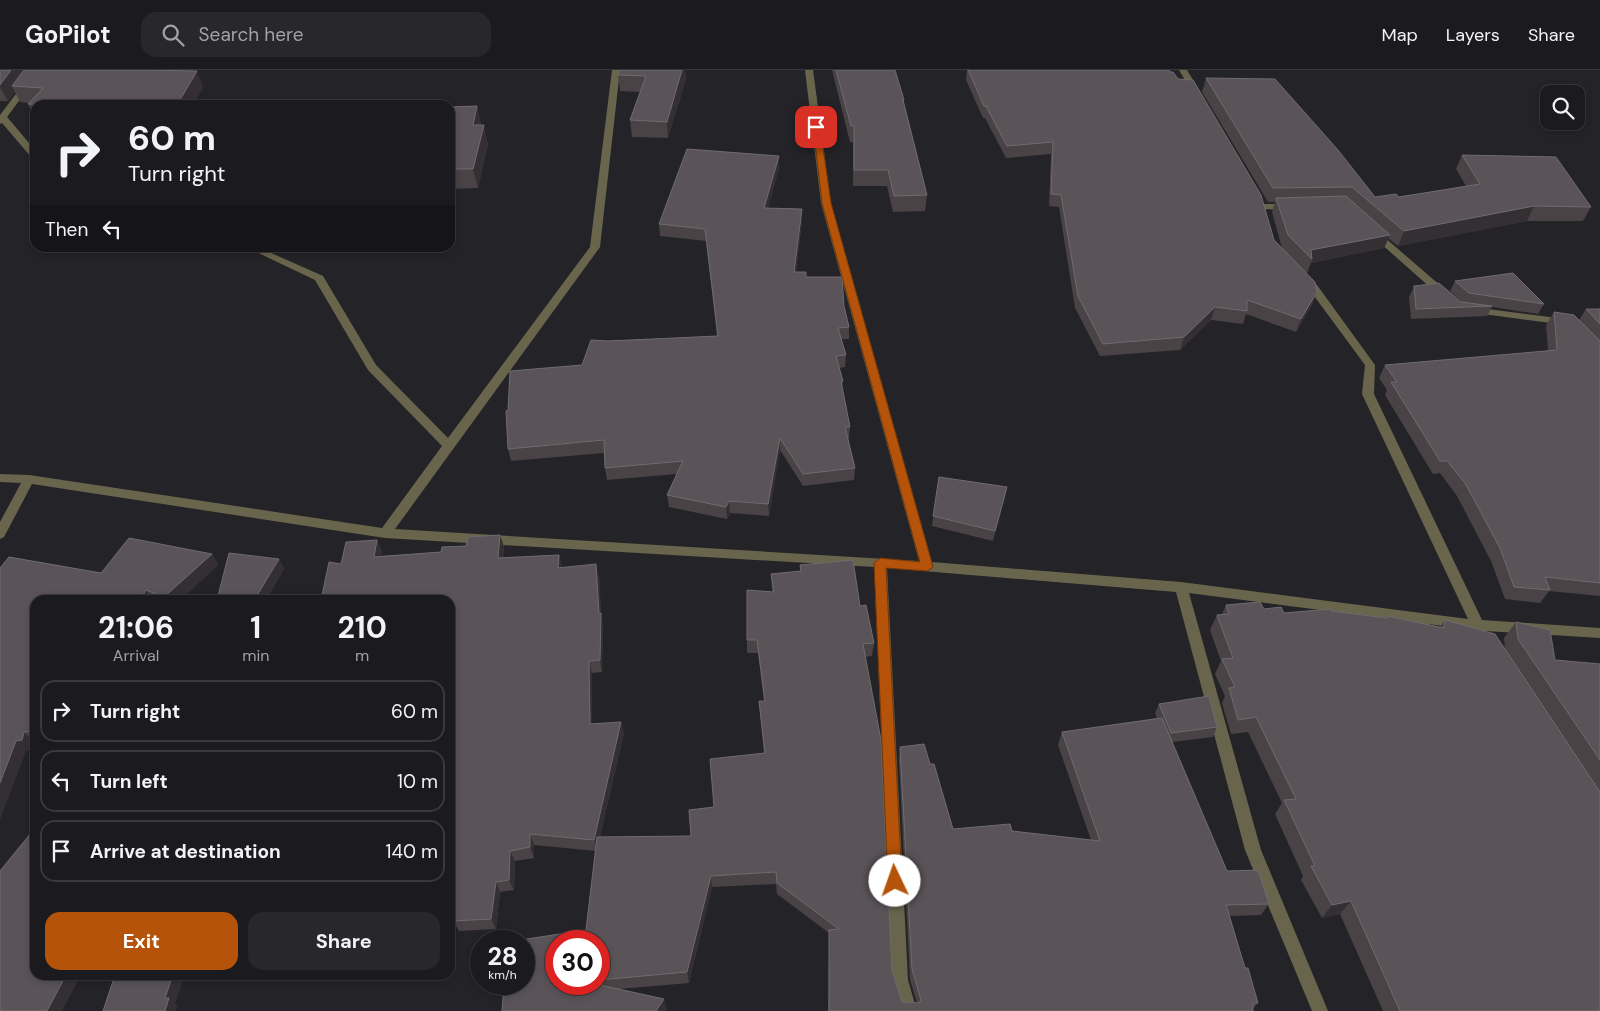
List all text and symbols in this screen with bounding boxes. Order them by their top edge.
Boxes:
search box [141,12,491,57]
text: GoPilot [25,19,111,50]
icon: search [159,21,187,49]
text: Search here [199,22,303,47]
text: Map [1382,23,1418,47]
text: Layers [1446,23,1500,47]
text: Share [1528,23,1575,47]
map controls [1540,85,1585,130]
button: search [1540,85,1585,130]
pin [795,106,837,148]
icon: arrive [802,113,830,141]
text: 60 m [128,115,216,161]
icon: right [45,120,110,185]
text: Turn right [128,159,225,188]
icon: left [98,215,126,243]
text: Then [45,217,88,242]
text: 21:06 [98,608,174,647]
text: 1 [250,608,261,647]
text: 210 [338,608,387,647]
text: Arrival [113,645,159,666]
text: min [242,645,269,666]
text: m [355,645,369,666]
icon: right [47,697,75,725]
text: Turn right [90,699,180,724]
text: 60 m [391,699,438,724]
icon: left [47,767,75,795]
text: Turn left [90,769,168,794]
text: 10 m [397,769,438,794]
icon: arrive [47,837,75,865]
text: Arrive at destination [90,839,281,864]
text: 140 m [386,839,438,864]
position arrow [868,854,920,906]
button: Exit [45,912,238,970]
button: Share [248,912,440,970]
speed limit sign: 30 [545,930,610,995]
text: 28 [487,940,518,973]
text: km/h [488,967,517,983]

